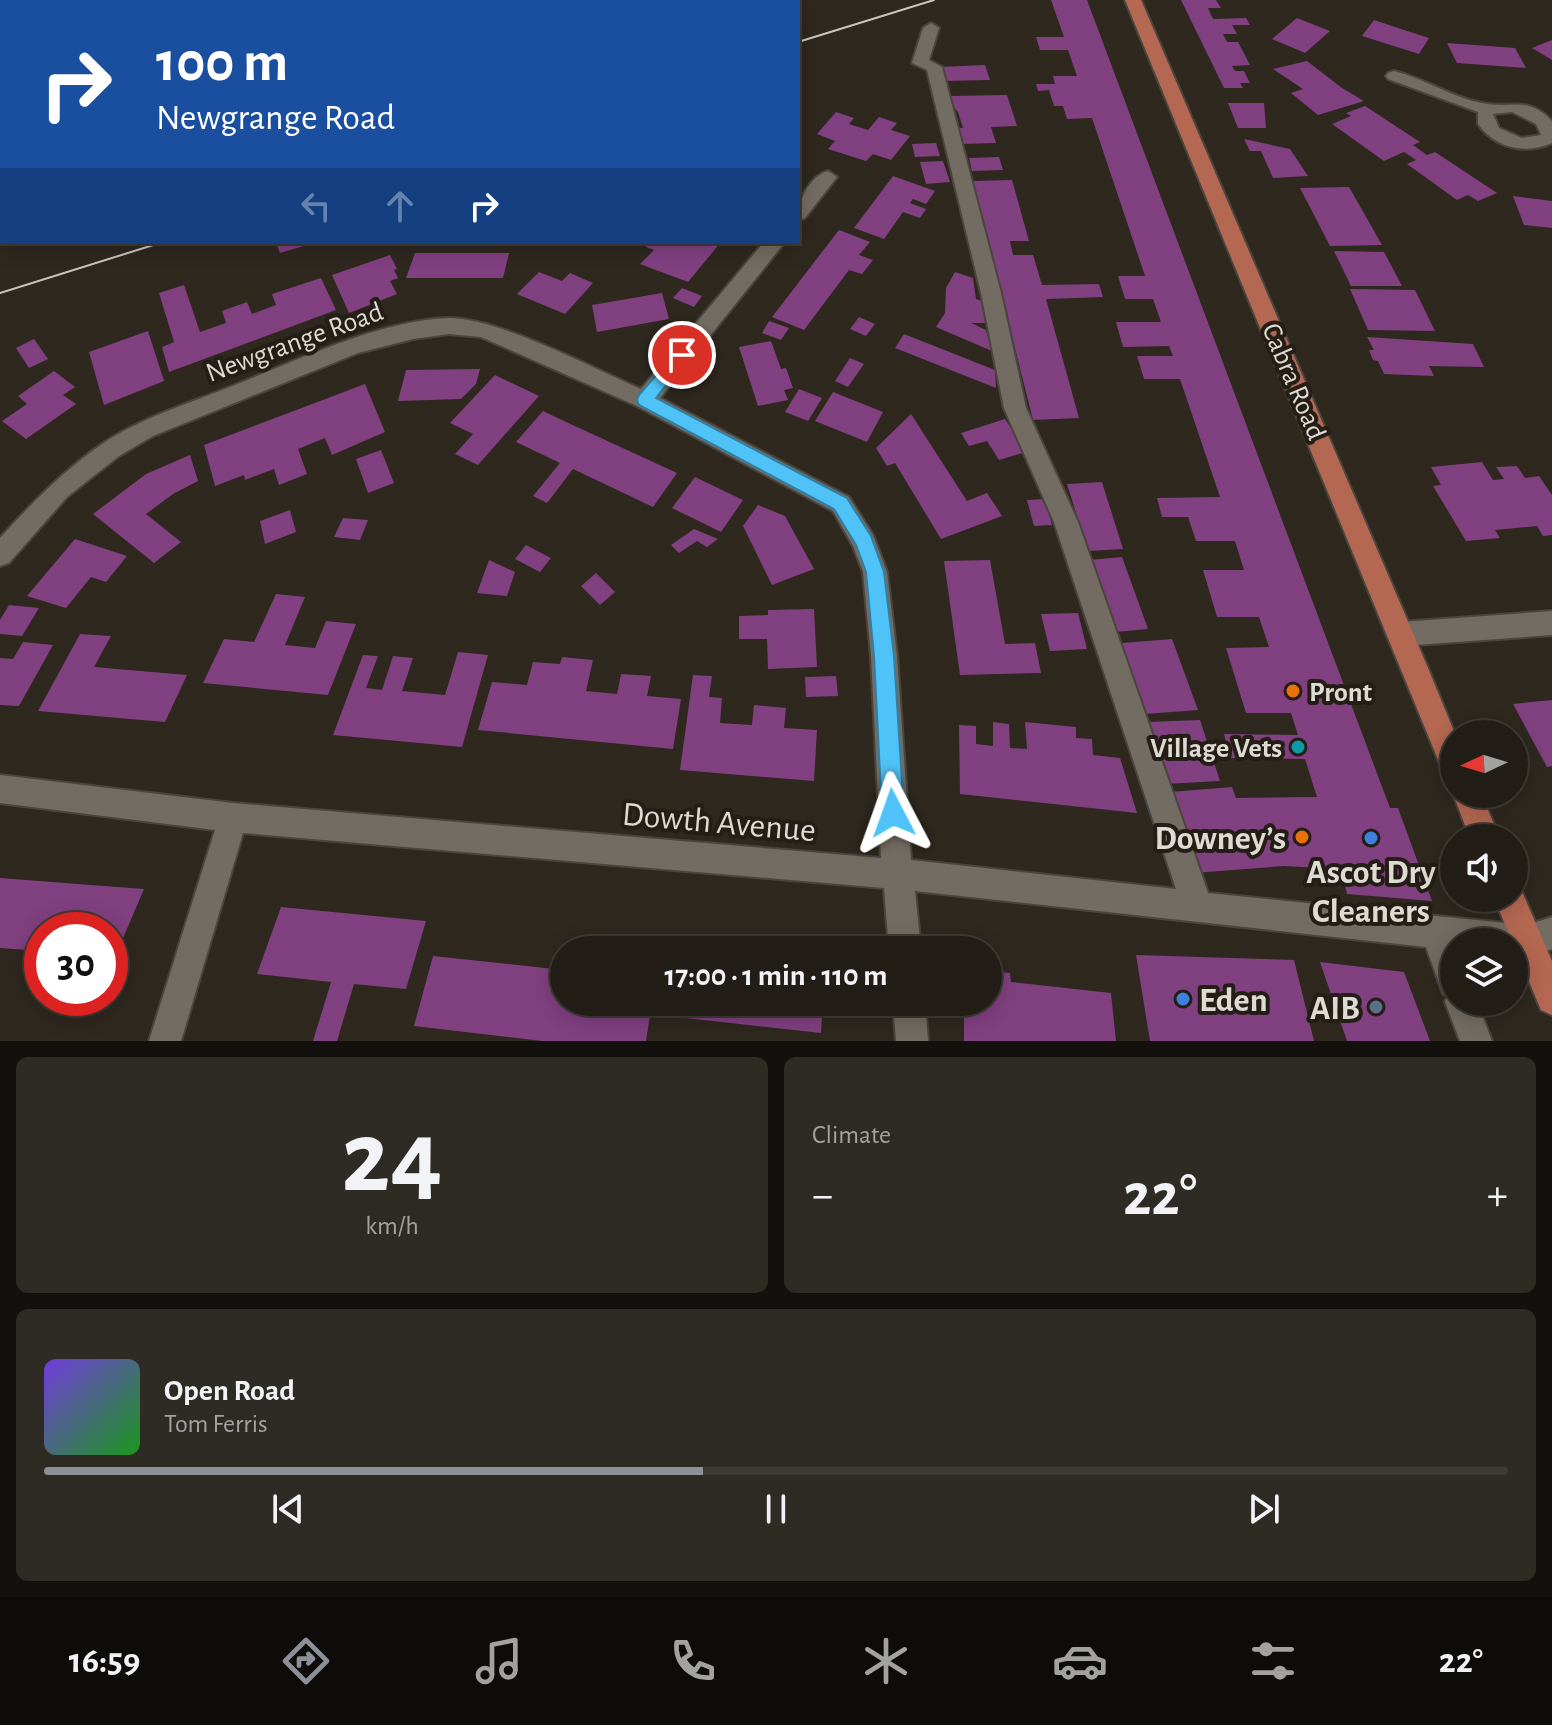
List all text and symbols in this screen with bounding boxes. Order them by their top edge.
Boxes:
icon: right [24,32,128,136]
text: 100 m [156,35,288,91]
text: Newgrange Road [156,100,395,136]
icon: left [294,184,338,228]
icon: ahead [378,184,422,228]
icon: right [462,184,506,228]
street label: Newgrange Road [202,298,387,388]
street label: Cabra Road [1256,319,1330,444]
pin [648,321,716,389]
icon: arrive [660,333,704,377]
place label: Pront [1309,679,1373,707]
marker: Pront [1284,682,1302,700]
north arrow [1440,720,1528,808]
map controls [1440,720,1528,1016]
place label: Village Vets [1150,735,1282,763]
marker: Village Vets [1289,738,1307,756]
position arrow [851,771,935,855]
street label: Dowth Avenue [621,798,817,848]
place label: Downey’s [1155,822,1286,856]
button: sound [1440,824,1528,912]
marker: Downey’s [1293,828,1311,846]
marker: Ascot Dry Cleaners [1362,829,1380,847]
place label: Ascot Dry Cleaners [1306,856,1436,929]
speed limit sign: 30 [24,912,128,1016]
button: layers [1440,928,1528,1016]
text: 17:00 · 1 min · 110 m [665,961,887,991]
place label: Eden [1199,984,1268,1018]
marker: Eden [1174,990,1192,1008]
place label: AIB [1310,992,1360,1026]
marker: AIB [1367,998,1385,1016]
text: 24 [341,1107,443,1211]
text: Climate [812,1122,891,1148]
text: 22° [1123,1166,1197,1226]
text: − [812,1174,833,1218]
text: + [1487,1174,1508,1218]
text: km/h [365,1213,419,1239]
text: Open Road [164,1376,295,1406]
text: Tom Ferris [164,1411,268,1437]
icon: previous [266,1487,310,1531]
icon: pause [754,1487,798,1531]
icon: next [1242,1487,1286,1531]
icon: directions [278,1633,334,1689]
icon: music [471,1633,527,1689]
icon: phone [665,1633,721,1689]
icon: climate [858,1633,914,1689]
icon: car [1052,1633,1108,1689]
icon: filters [1245,1633,1301,1689]
text: 16:59 [69,1643,140,1679]
text: 22° [1439,1643,1483,1679]

